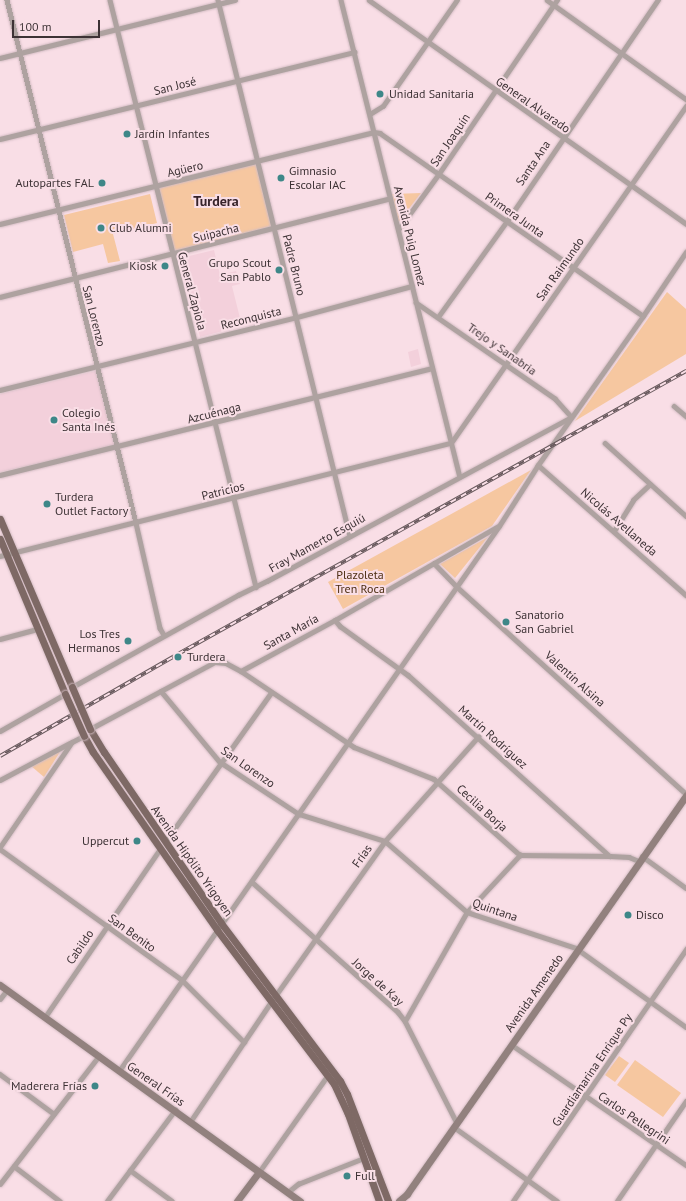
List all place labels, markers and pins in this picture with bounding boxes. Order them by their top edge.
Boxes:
place label: Unidad Sanitaria [389,87,474,101]
marker: Unidad Sanitaria [374,88,386,100]
place label: Jardín Infantes [135,127,209,141]
marker: Jardín Infantes [122,129,132,139]
place label: Gimnasio Escolar IAC [289,164,346,192]
marker: Gimnasio Escolar IAC [276,173,286,183]
place label: Autopartes FAL [16,176,94,190]
marker: Autopartes FAL [97,178,107,188]
place label: Club Alumni [109,221,172,235]
marker: Club Alumni [96,223,106,233]
place label: Grupo Scout San Pablo [209,256,271,284]
place label: Kiosk [129,259,157,273]
marker: Kiosk [160,261,170,271]
marker: Grupo Scout San Pablo [274,265,284,275]
place label: Colegio Santa Inés [62,406,115,434]
marker: Colegio Santa Inés [49,415,59,425]
place label: Turdera Outlet Factory [55,490,128,518]
marker: Turdera Outlet Factory [42,499,52,509]
place label: Sanatorio San Gabriel [515,608,574,636]
marker: Sanatorio San Gabriel [500,616,512,628]
place label: Los Tres Hermanos [68,627,120,655]
marker: Los Tres Hermanos [123,636,133,646]
place label: Turdera [187,650,226,664]
marker: Turdera [172,651,184,663]
place label: Uppercut [82,834,129,848]
marker: Uppercut [132,836,142,846]
place label: Disco [636,908,664,922]
marker: Disco [623,910,633,920]
place label: Maderera Frías [11,1079,87,1093]
marker: Maderera Frías [90,1081,100,1091]
place label: Full [355,1169,375,1183]
marker: Full [342,1171,352,1181]

